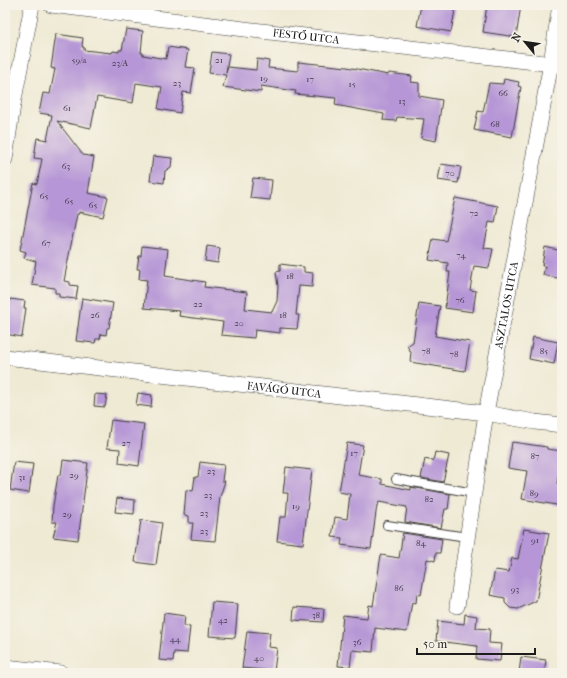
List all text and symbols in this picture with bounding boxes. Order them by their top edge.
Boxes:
north arrow [505,22,545,62]
street label: FESTŐ UTCA [272,26,341,47]
text: N [509,30,525,44]
house number: 59/a [72,55,87,65]
house number: 21 [215,55,223,65]
house number: 23/A [112,58,128,68]
house number: 19 [260,73,268,83]
house number: 17 [306,74,314,84]
house number: 23 [173,78,181,88]
house number: 15 [348,79,356,89]
house number: 66 [498,88,508,98]
house number: 13 [399,96,406,106]
house number: 61 [63,103,71,113]
house number: 68 [490,119,500,129]
house number: 63 [62,161,71,171]
house number: 70 [445,168,455,178]
house number: 65 [40,191,48,201]
house number: 65 [65,196,73,206]
house number: 65 [89,200,97,210]
house number: 72 [470,208,479,218]
house number: 67 [41,238,51,248]
house number: 74 [456,250,466,260]
street label: ASZTALOS UTCA [492,260,521,351]
house number: 18 [286,271,294,281]
house number: 76 [455,295,465,305]
house number: 22 [193,299,203,309]
house number: 26 [90,310,100,320]
house number: 18 [279,310,287,320]
house number: 20 [234,318,244,328]
house number: 78 [422,346,431,356]
house number: 85 [540,346,548,356]
house number: 78 [450,349,459,359]
street label: FAVÁGÓ UTCA [246,379,323,401]
house number: 27 [122,438,131,448]
house number: 17 [350,448,358,458]
house number: 87 [531,451,540,461]
house number: 23 [207,466,215,476]
house number: 29 [69,470,79,480]
house number: 31 [19,472,25,482]
house number: 89 [529,488,539,498]
house number: 23 [204,490,212,500]
house number: 82 [424,494,434,504]
house number: 19 [292,501,300,511]
house number: 23 [200,508,208,518]
house number: 29 [62,509,72,519]
house number: 23 [200,526,208,536]
house number: 91 [531,535,539,545]
house number: 84 [416,538,427,548]
house number: 86 [394,583,404,593]
house number: 93 [511,584,520,594]
house number: 38 [312,610,321,620]
house number: 42 [218,615,228,625]
scale bar [417,630,535,656]
house number: 44 [170,634,181,644]
house number: 36 [353,637,361,647]
text: 50 m [423,637,447,651]
house number: 40 [254,653,264,663]

